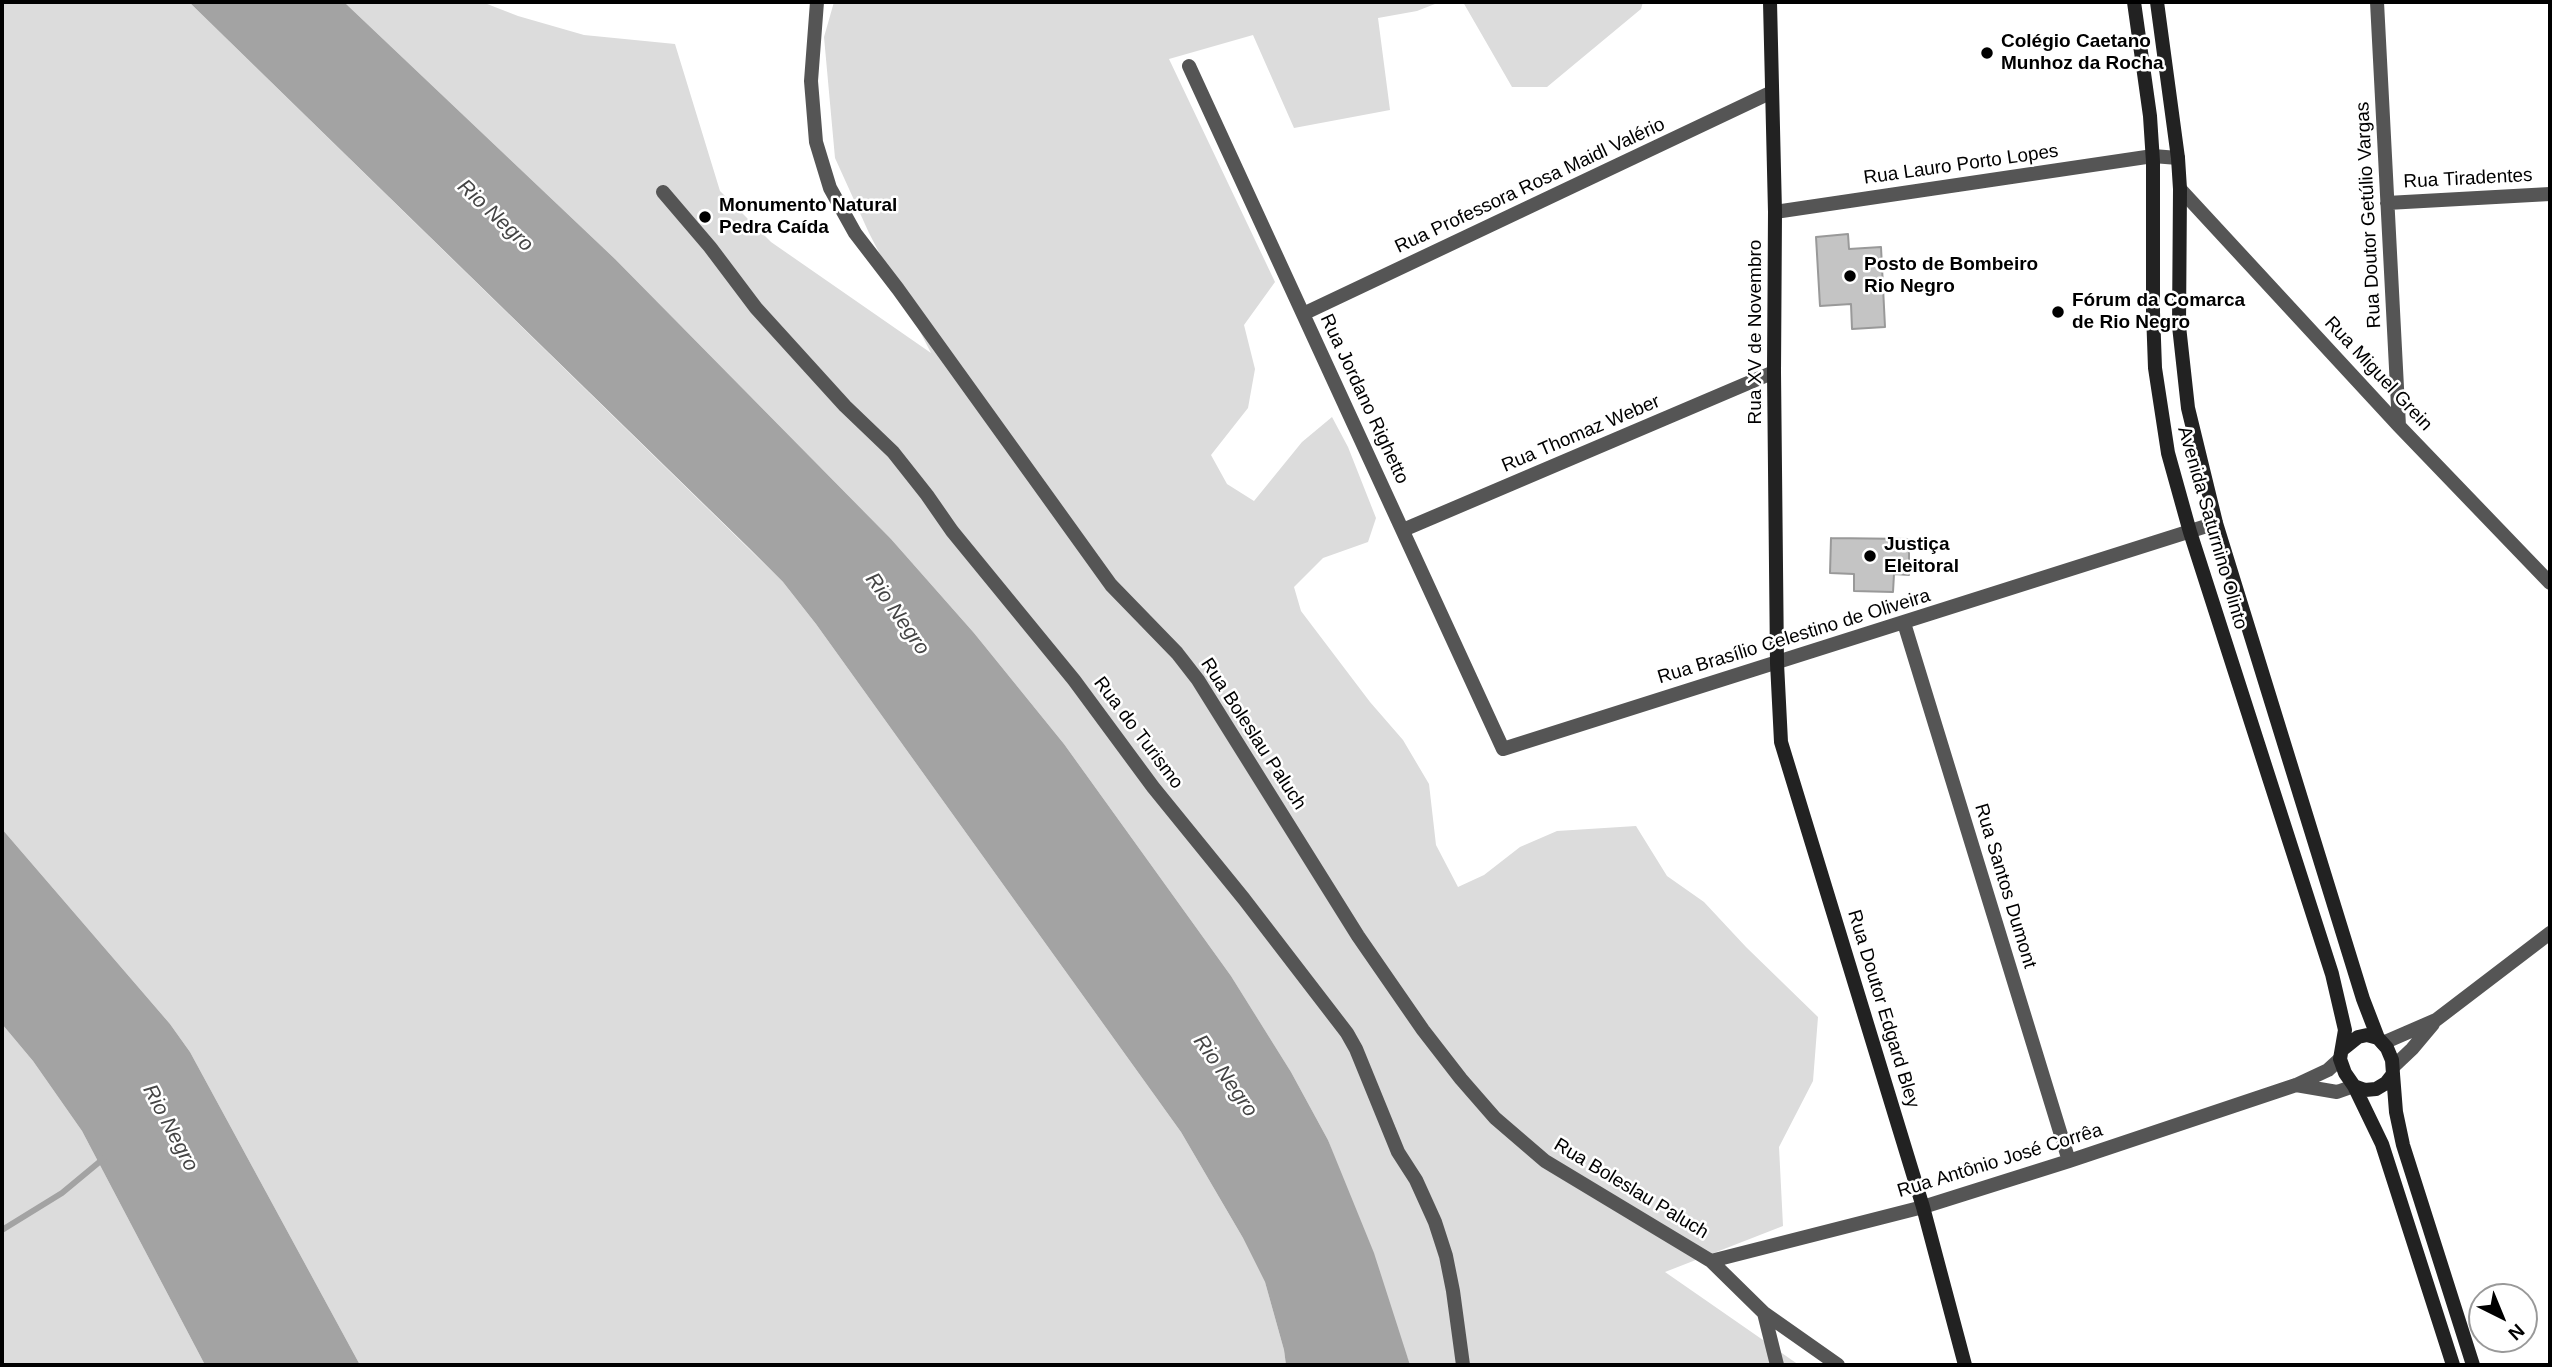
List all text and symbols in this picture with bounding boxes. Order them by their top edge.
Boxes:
place label: Colégio Caetano Munhoz da Rocha [2001,31,2164,75]
marker: Colégio Caetano Munhoz da Rocha [1979,45,1995,61]
street label: Rua Doutor Getúlio Vargas [2352,101,2386,329]
street label: Rua Professora Rosa Maidl Valério [1391,113,1669,259]
street label: Rua Lauro Porto Lopes [1862,140,2060,190]
street label: Rua Tiradentes [2403,164,2533,194]
water label: Rio Negro [452,175,538,257]
place label: Monumento Natural Pedra Caída [719,195,897,239]
marker: Monumento Natural Pedra Caída [697,209,713,225]
street label: Rua XV de Novembro [1745,240,1767,424]
place label: Posto de Bombeiro Rio Negro [1864,254,2038,298]
marker: Posto de Bombeiro Rio Negro [1842,268,1858,284]
place label: Fórum da Comarca de Rio Negro [2072,290,2245,334]
marker: Fórum da Comarca de Rio Negro [2050,304,2066,320]
street label: Rua Jordano Righetto [1315,310,1413,488]
street label: Rua Miguel Grein [2319,312,2437,436]
street label: Rua Thomaz Weber [1498,390,1664,478]
street label: Avenida Saturnino Olinto [2172,424,2252,632]
place label: Justiça Eleitoral [1884,534,1959,578]
marker: Justiça Eleitoral [1862,548,1878,564]
water label: Rio Negro [860,568,934,660]
street label: Rua Brasílio Celestino de Oliveira [1655,585,1933,689]
street label: Rua Boleslau Paluch [1195,654,1311,814]
street label: Rua do Turismo [1088,672,1188,794]
street label: Rua Santos Dumont [1969,801,2041,971]
street label: Rua Doutor Edgard Bley [1842,907,1924,1111]
water label: Rio Negro [1188,1030,1262,1122]
water label: Rio Negro [137,1080,203,1176]
street label: Rua Antônio José Corrêa [1895,1119,2105,1203]
street label: Rua Boleslau Paluch [1550,1134,1712,1244]
north arrow [2468,1283,2538,1353]
text: N [2504,1320,2528,1345]

